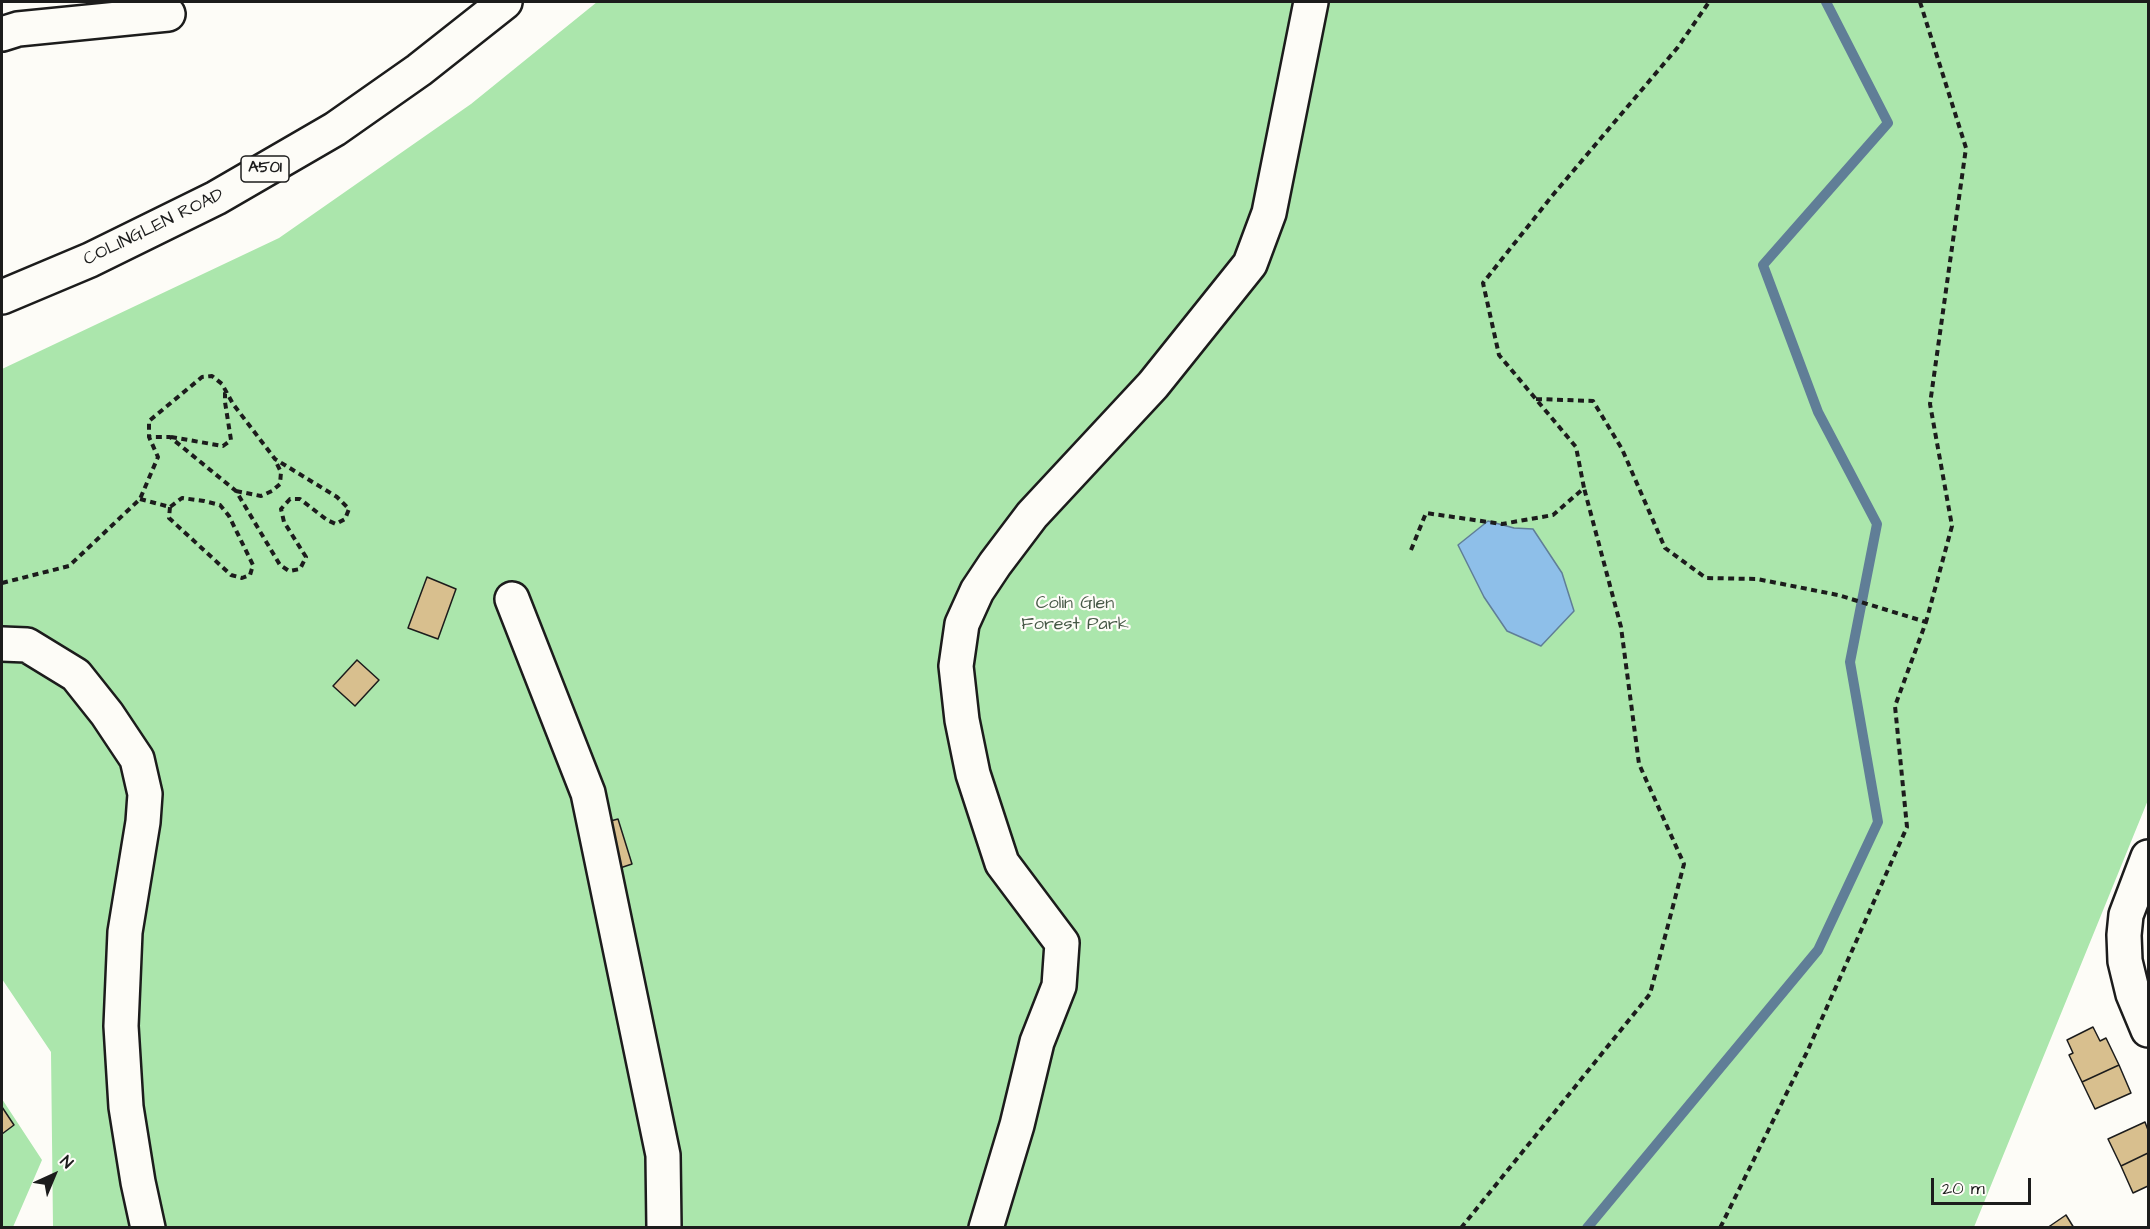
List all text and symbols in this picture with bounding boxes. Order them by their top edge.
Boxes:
road number: A501 [241,156,289,182]
street label: COLINGLEN ROAD [80,185,228,271]
park label: Colin Glen Forest Park [1021,593,1129,636]
north arrow [24,1145,84,1205]
text: N [55,1151,78,1173]
scale bar [1934,1166,2034,1204]
text: 20 m [1942,1176,1985,1201]

